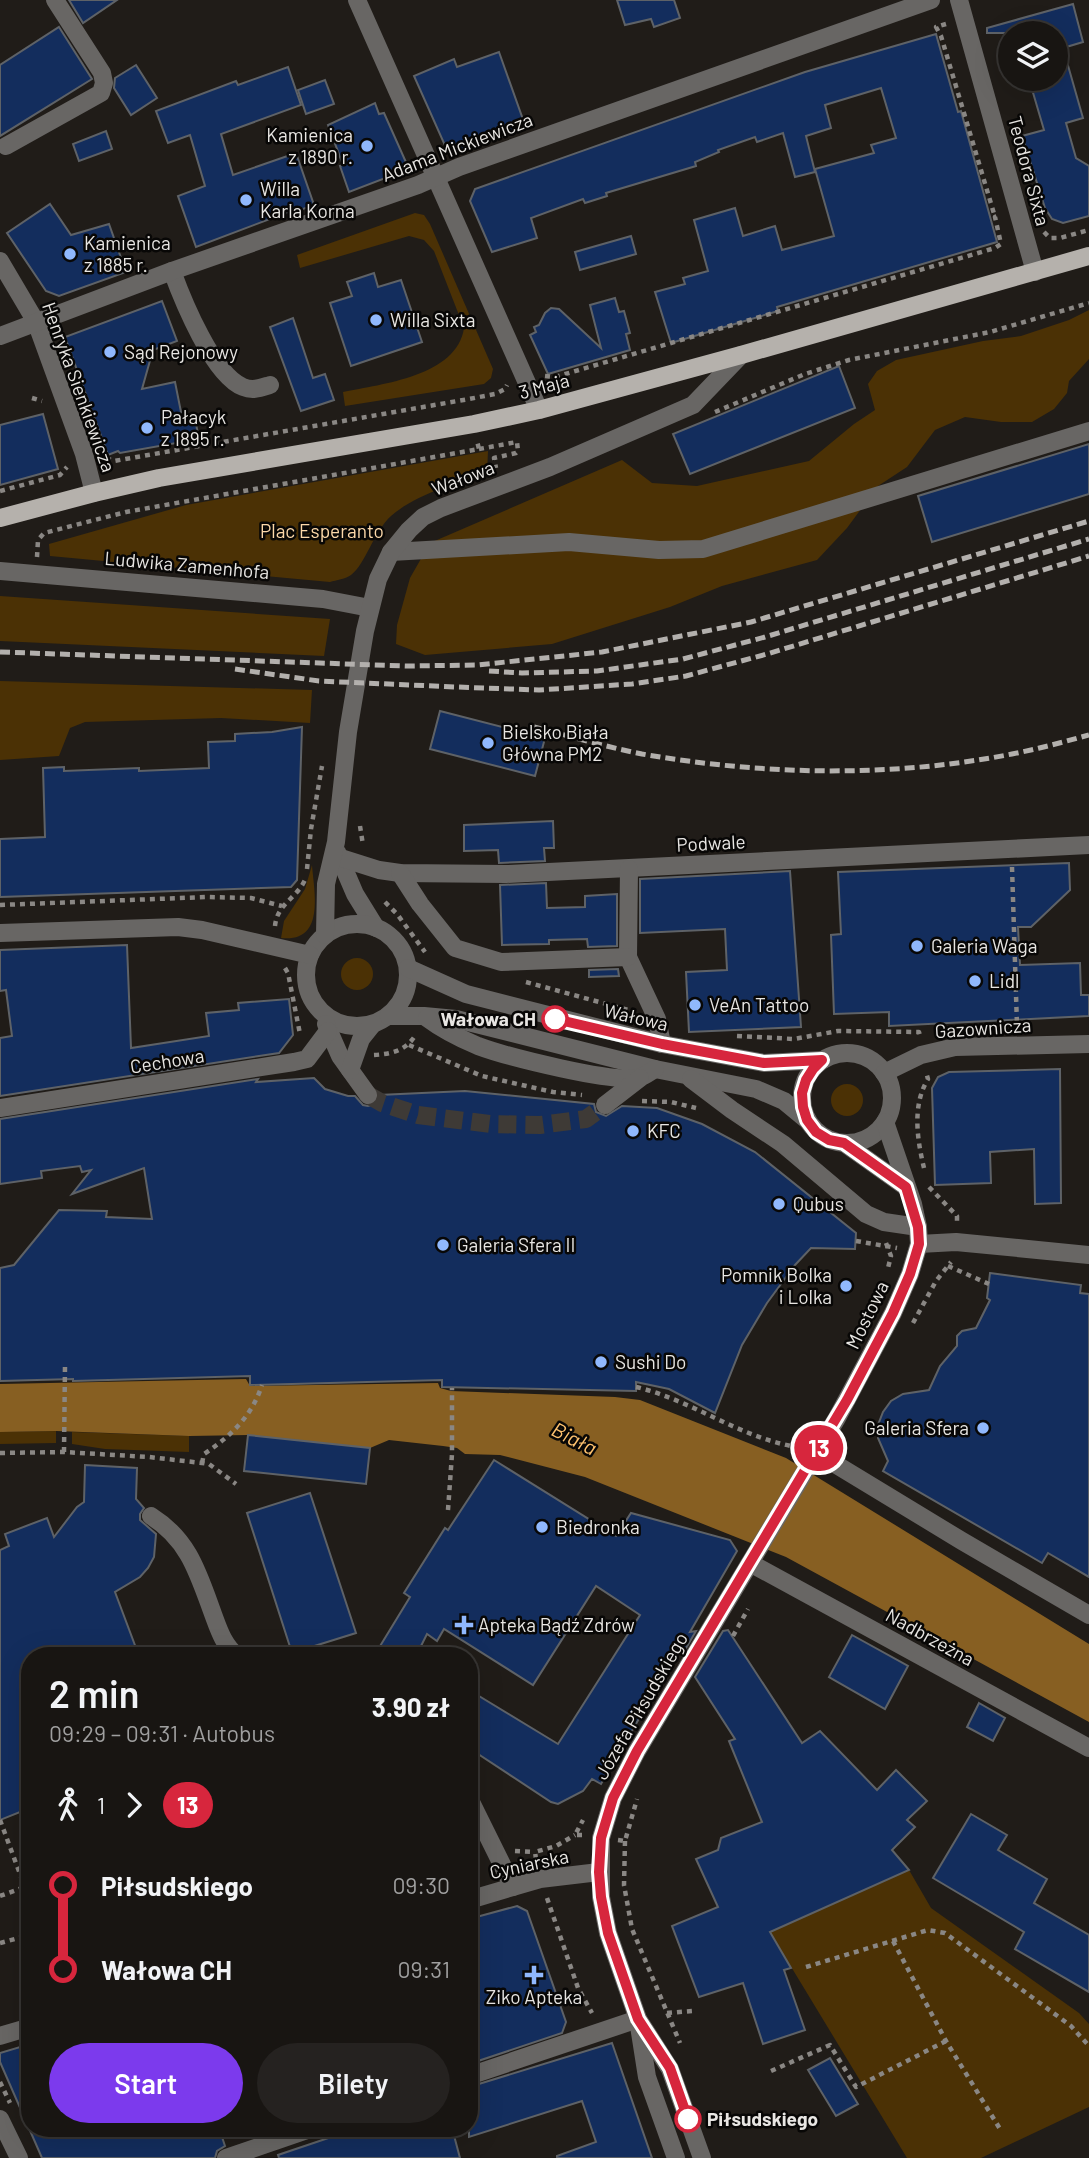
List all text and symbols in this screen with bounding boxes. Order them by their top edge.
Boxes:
map controls [998,21,1068,91]
button: layers [998,21,1068,91]
street label: Adama Mickiewicza [378,107,536,186]
street label: Teodora Sixta [1004,113,1055,228]
place label: Kamienica z 1890 r. [266,123,353,168]
marker: Kamienica z 1890 r. [359,138,375,154]
place label: Willa Karla Korna [260,177,355,222]
marker: Willa Karla Korna [238,192,254,208]
place label: Kamienica z 1885 r. [84,231,171,276]
marker: Kamienica z 1885 r. [62,246,78,262]
street label: Henryka Sienkiewicza [38,299,121,475]
place label: Willa Sixta [390,308,475,331]
marker: Willa Sixta [368,312,384,328]
place label: Sąd Rejonowy [124,340,238,363]
marker: Sąd Rejonowy [102,344,118,360]
street label: 3 Maja [516,368,572,403]
place label: Pałacyk z 1895 r. [161,405,226,450]
marker: Pałacyk z 1895 r. [139,420,155,436]
street label: Wałowa [428,455,497,500]
park label: Plac Esperanto [260,519,384,542]
street label: Ludwika Zamenhofa [104,546,270,583]
place label: Bielsko Biała Główna PM2 [502,720,608,765]
marker: Bielsko Biała Główna PM2 [480,735,496,751]
street label: Podwale [676,829,746,856]
place label: Galeria Waga [931,934,1037,957]
marker: Galeria Waga [909,938,925,954]
place label: Lidl [989,969,1019,992]
marker: Lidl [967,973,983,989]
place label: VeAn Tattoo [709,993,809,1016]
marker: VeAn Tattoo [687,997,703,1013]
street label: Wałowa [602,998,670,1035]
marker: Wałowa CH [542,1006,568,1032]
place label: Wałowa CH [440,1007,536,1030]
street label: Gazownicza [934,1013,1032,1042]
street label: Cechowa [128,1043,206,1078]
place label: KFC [647,1119,681,1142]
marker: KFC [625,1123,641,1139]
place label: Qubus [793,1192,844,1215]
marker: Qubus [771,1196,787,1212]
place label: Galeria Sfera II [457,1233,575,1256]
marker: Galeria Sfera II [435,1237,451,1253]
place label: Pomnik Bolka i Lolka [721,1263,832,1308]
street label: Mostowa [840,1277,893,1353]
marker: Pomnik Bolka i Lolka [838,1278,854,1294]
place label: Sushi Do [615,1350,686,1373]
marker: Sushi Do [593,1354,609,1370]
water label: Biała [548,1416,601,1460]
place label: Galeria Sfera [864,1416,969,1439]
marker: Galeria Sfera [975,1420,991,1436]
line badge: 13 [788,1425,850,1471]
text: 13 [808,1433,830,1462]
place label: Biedronka [556,1515,640,1538]
marker: Biedronka [534,1519,550,1535]
street label: Nadbrzeżna [882,1603,978,1670]
place label: Apteka Bądź Zdrów [478,1613,635,1636]
marker: Apteka Bądź Zdrów [456,1617,472,1633]
street label: Józefa Piłsudskiego [589,1628,692,1783]
text: 2 min [49,1670,139,1716]
text: 3.90 zł [372,1691,450,1722]
text: 09:29 – 09:31 · Autobus [49,1719,275,1747]
icon: walk [49,1786,87,1824]
icon: forward [115,1786,153,1824]
text: 13 [177,1790,199,1819]
text: 1 [97,1791,105,1819]
street label: Cyniarska [487,1844,570,1883]
text: Piłsudskiego [101,1870,253,1901]
text: 09:30 [392,1871,450,1899]
text: Wałowa CH [101,1954,232,1985]
text: 09:31 [397,1955,450,1983]
marker: Ziko Apteka [526,1967,542,1983]
place label: Ziko Apteka [486,1985,582,2008]
button: Start [49,2043,243,2123]
button: Bilety [257,2043,450,2123]
marker: Piłsudskiego [675,2106,701,2132]
place label: Piłsudskiego [707,2107,818,2130]

